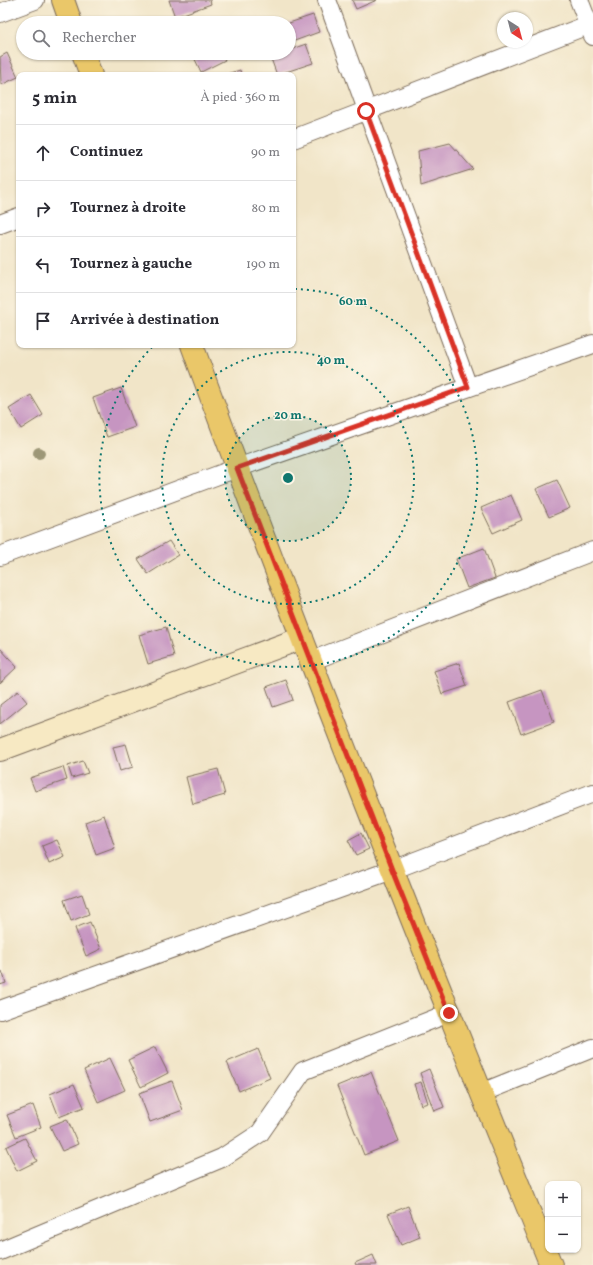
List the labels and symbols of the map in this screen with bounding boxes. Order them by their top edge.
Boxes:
north arrow [497,12,533,48]
route start [357,102,375,120]
text: 60 m [339,294,367,310]
text: 40 m [317,353,346,369]
text: 20 m [274,408,302,424]
centre of rings [281,471,295,485]
route end [440,1004,458,1022]

